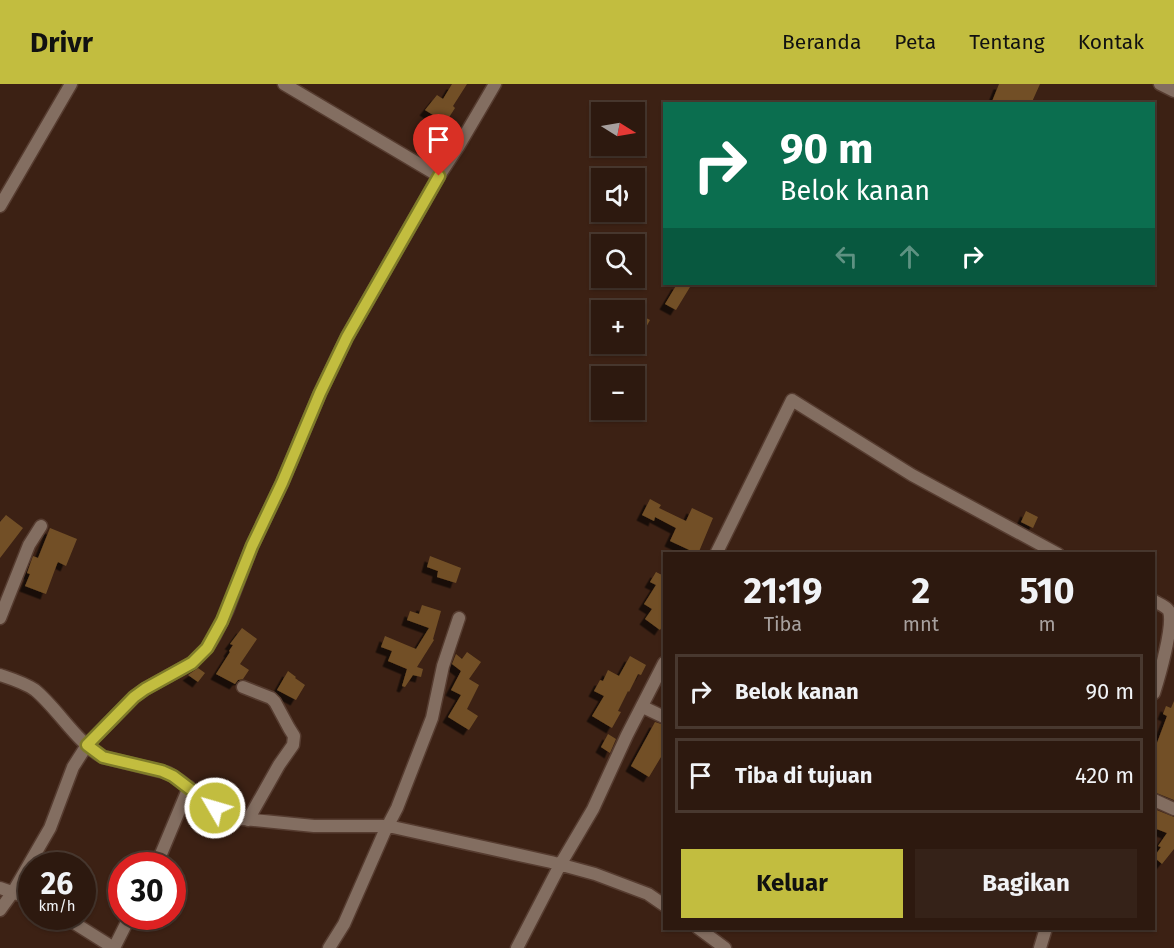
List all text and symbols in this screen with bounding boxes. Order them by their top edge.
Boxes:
text: Drivr [30,26,93,59]
text: Beranda [782,29,861,55]
text: Peta [894,29,936,55]
text: Tentang [969,29,1045,55]
text: Kontak [1078,29,1144,55]
north arrow [591,102,645,156]
map controls [591,102,645,420]
pin [413,114,464,176]
icon: arrive [422,123,455,156]
text: 90 m [780,124,874,174]
icon: right [681,126,759,204]
button: sound [591,168,645,222]
text: Belok kanan [780,175,930,207]
button: search [591,234,645,288]
icon: left [830,240,863,273]
icon: ahead [893,240,926,273]
icon: right [956,240,989,273]
button: + [591,300,645,354]
button: − [591,366,645,420]
text: 21:19 [744,569,822,613]
text: 2 [912,569,930,613]
text: 510 [1019,569,1074,613]
text: Tiba [764,612,802,636]
text: mnt [903,612,939,636]
text: m [1038,612,1056,636]
icon: right [684,675,717,708]
text: Belok kanan [735,678,859,705]
text: 90 m [1085,678,1134,705]
icon: arrive [684,759,717,792]
text: Tiba di tujuan [735,762,872,789]
text: 420 m [1075,762,1134,789]
position arrow [183,776,247,840]
button: Keluar [681,849,903,918]
button: Bagikan [915,849,1137,918]
speed limit sign: 30 [108,852,186,930]
text: 26 [41,866,73,902]
text: km/h [38,897,76,915]

